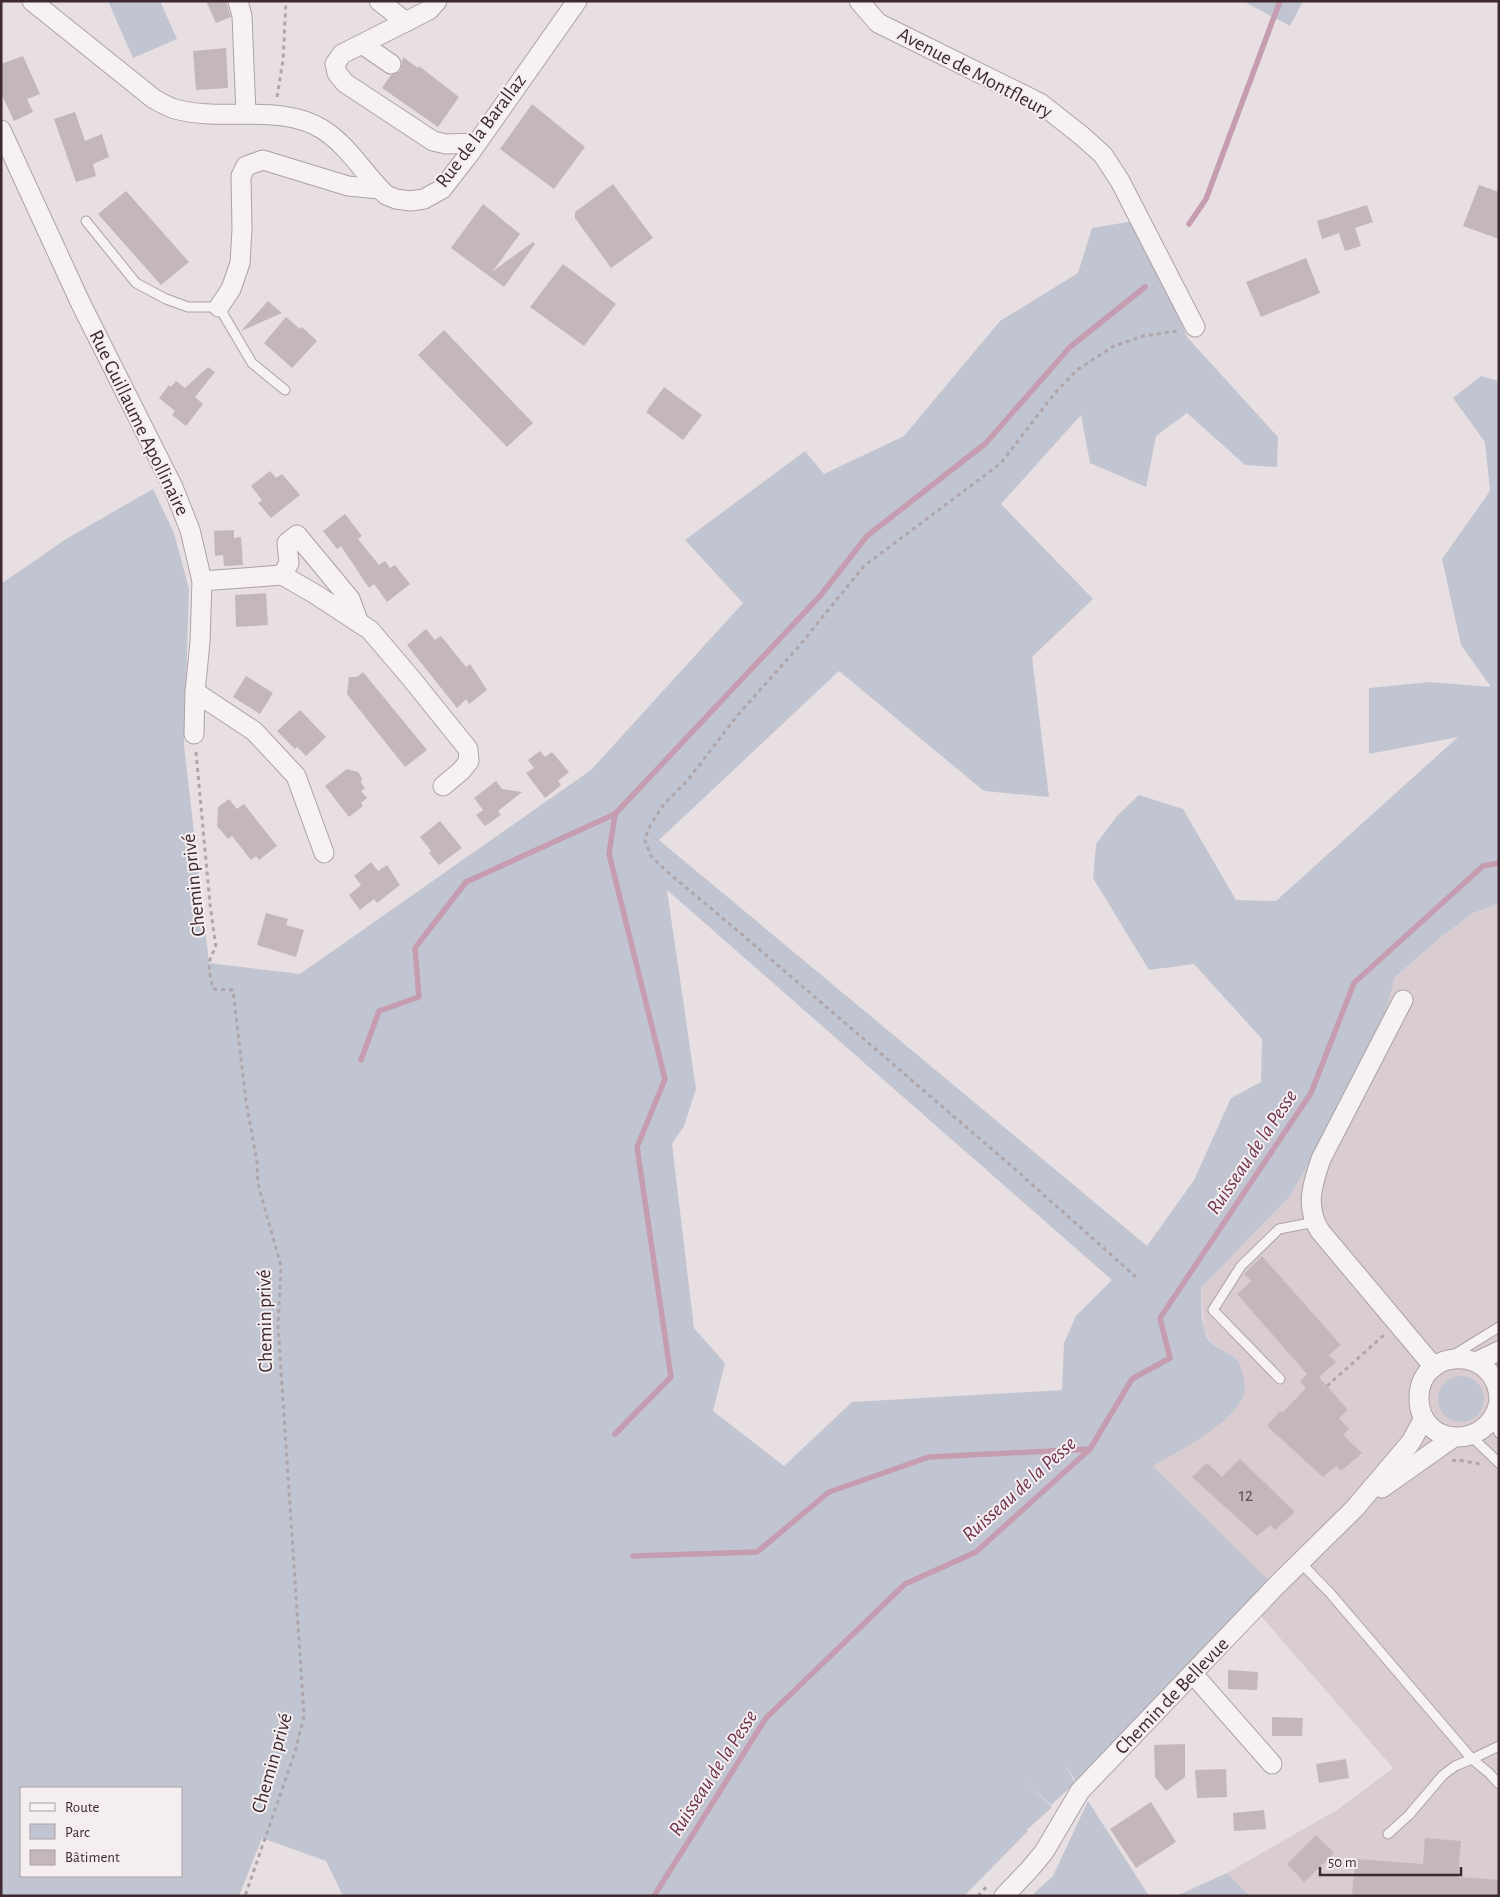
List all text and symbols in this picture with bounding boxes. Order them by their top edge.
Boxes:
street label: Avenue de Montfleury [894,24,1056,122]
street label: Rue de la Barallaz [432,71,530,191]
street label: Rue Guillaume Apollinaire [85,327,193,519]
street label: Chemin privé [179,833,209,937]
water label: Ruisseau de la Pesse [1203,1086,1301,1218]
street label: Chemin privé [254,1269,276,1373]
water label: Ruisseau de la Pesse [958,1433,1080,1545]
house number: 12 [1239,1487,1253,1505]
street label: Chemin de Bellevue [1111,1634,1233,1758]
water label: Ruisseau de la Pesse [665,1706,761,1840]
street label: Chemin privé [248,1711,296,1815]
legend [20,1787,182,1877]
text: Route [65,1800,99,1815]
text: Parc [65,1825,90,1840]
scale bar [1320,1844,1461,1876]
text: Bâtiment [65,1850,120,1865]
text: 50 m [1328,1855,1357,1870]

